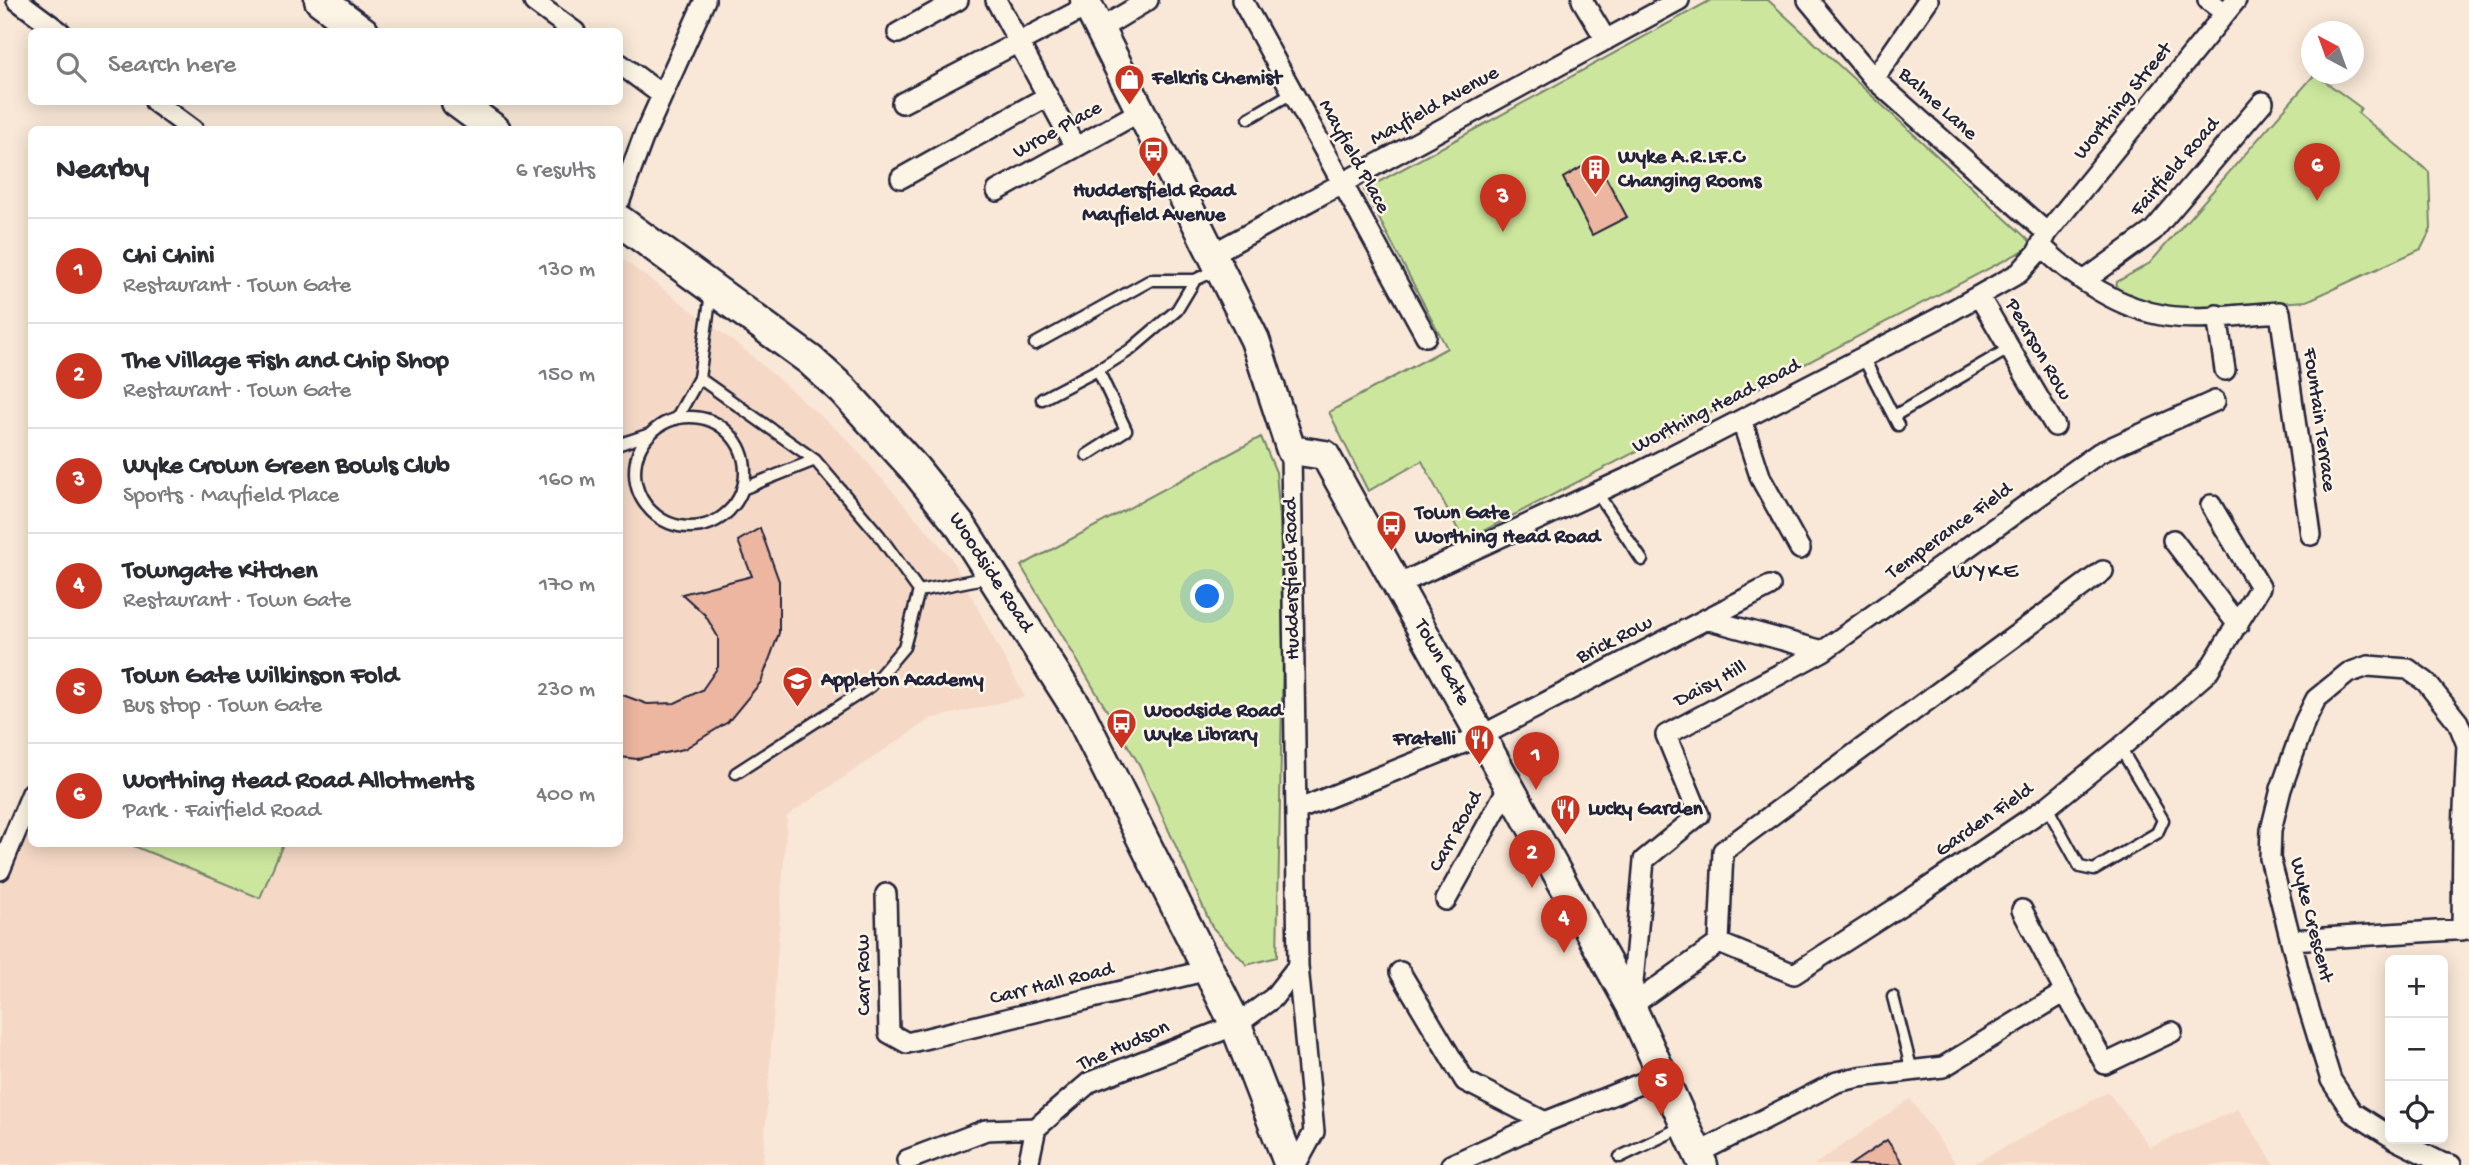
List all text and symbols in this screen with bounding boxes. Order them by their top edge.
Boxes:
north arrow [2301,21,2364,84]
search box [28,28,623,105]
street label: Worthing Street [2069,36,2180,166]
icon: search [52,48,90,86]
text: Search here [108,51,236,82]
street label: Mayfield Avenue [1366,61,1505,153]
shop icon: Felkris Chemist [1112,62,1146,106]
street label: Balme Lane [1892,62,1983,148]
place label: Felkris Chemist [1151,67,1284,92]
street label: Wroe Place [1009,96,1108,166]
street label: Mayfield Place [1311,96,1395,219]
street label: Fairfield Road [2125,112,2227,224]
bus stop icon: Huddersfield Road Mayfield Avenue [1137,135,1171,179]
pin: 6 [2294,143,2340,201]
place label: Wyke A.R.LF.C Changing Rooms [1617,146,1762,195]
building icon: Wyke A.R.LF.C Changing Rooms [1578,153,1612,197]
text: Nearby [56,154,149,189]
text: 6 results [516,158,595,185]
pin: 3 [1480,174,1526,232]
place label: Huddersfield Road Mayfield Avenue [1073,180,1238,229]
text: Chi Chini [123,242,215,273]
text: 1 [74,257,84,284]
text: 130 m [539,257,595,284]
text: Restaurant · Town Gate [123,273,351,300]
street label: Pearson Row [1997,294,2077,406]
street label: Fountain Terrace [2295,346,2341,494]
text: The Village Fish and Chip Shop [123,347,449,378]
street label: Worthing Head Road [1629,353,1807,460]
text: 2 [73,362,85,389]
text: 150 m [539,362,595,389]
text: Restaurant · Town Gate [123,378,351,405]
text: Wyke Crown Green Bowls Club [123,452,450,483]
text: 3 [73,467,85,494]
text: 160 m [539,467,595,494]
street label: Temperance Field [1881,477,2019,587]
text: Sports · Mayfield Place [123,483,339,510]
street label: Huddersfield Road [1279,496,1307,660]
place label: Town Gate Worthing Head Road [1413,502,1603,551]
street label: Woodside Road [942,508,1039,639]
bus stop icon: Town Gate Worthing Head Road [1375,509,1409,553]
text: Towngate Kitchen [123,557,318,588]
district label: WYKE [1952,558,2020,587]
text: 4 [74,572,84,599]
text: 170 m [539,572,595,599]
your location [1190,579,1224,613]
text: Restaurant · Town Gate [123,588,351,615]
street label: Brick Row [1572,611,1658,671]
street label: Town Gate [1407,615,1475,711]
street label: Daisy Hill [1669,655,1752,715]
text: Town Gate Wilkinson Fold [123,662,399,693]
school or university icon: Appleton Academy [781,664,815,708]
place label: Appleton Academy [820,669,984,694]
text: 5 [73,677,85,704]
text: 230 m [537,677,595,704]
text: Bus stop · Town Gate [123,693,322,720]
place label: Woodside Road Wyke Library [1143,700,1285,749]
bus stop icon: Woodside Road Wyke Library [1104,707,1138,751]
restaurant icon: Fratelli [1462,723,1496,767]
place label: Fratelli [1392,728,1456,753]
pin: 1 [1513,732,1559,790]
text: Worthing Head Road Allotments [123,767,474,798]
street label: Garden Field [1931,777,2040,864]
text: 6 [73,782,85,809]
text: 400 m [536,782,595,809]
street label: Carr Road [1425,786,1490,877]
restaurant icon: Lucky Garden [1548,793,1582,837]
text: Park · Fairfield Road [123,798,321,825]
place label: Lucky Garden [1588,798,1704,823]
pin: 2 [1509,830,1555,888]
street label: Wyke Crescent [2282,855,2338,987]
pin: 4 [1541,895,1587,953]
street label: Carr Row [852,934,878,1016]
map controls [2385,955,2448,1144]
button: + [2385,955,2448,1018]
street label: Carr Hall Road [988,957,1118,1012]
street label: The Hudson [1073,1016,1174,1079]
button: − [2385,1018,2448,1081]
pin: 5 [1638,1058,1684,1116]
button: locate [2385,1081,2448,1144]

